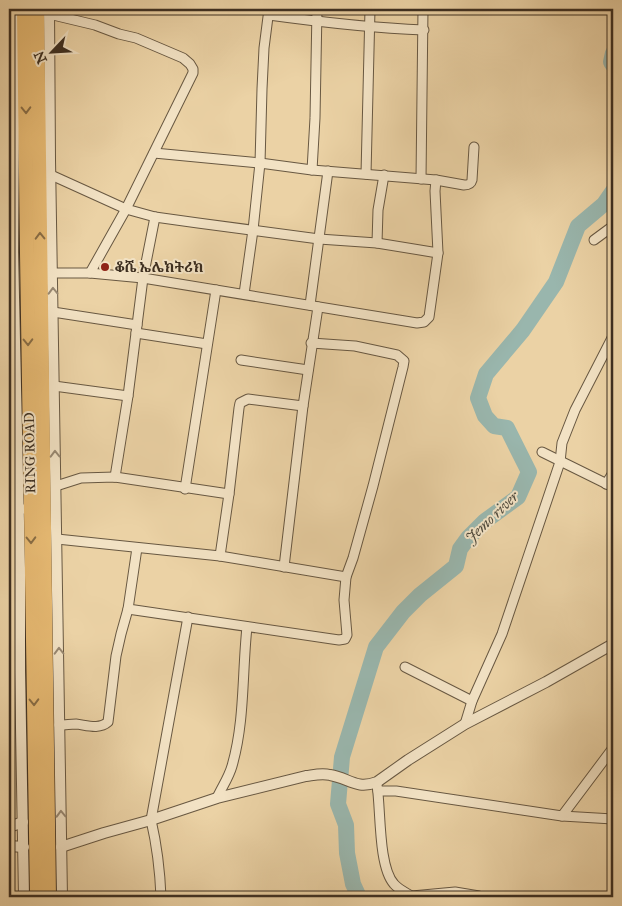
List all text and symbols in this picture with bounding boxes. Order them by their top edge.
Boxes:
north arrow [28,28,78,78]
text: N [30,48,51,66]
one-way arrow [21,106,31,114]
one-way arrow [35,232,45,240]
place label: ቆሼ ኤሌክትሪክ [115,259,204,276]
marker: ቆሼ ኤሌክትሪክ [99,261,111,273]
one-way arrow [48,287,58,294]
one-way arrow [23,339,33,347]
street label: RING ROAD [21,412,39,494]
one-way arrow [50,449,60,457]
water label: Jemo river [461,487,523,547]
one-way arrow [26,536,37,544]
one-way arrow [53,647,64,655]
one-way arrow [29,699,39,707]
one-way arrow [55,809,66,817]

